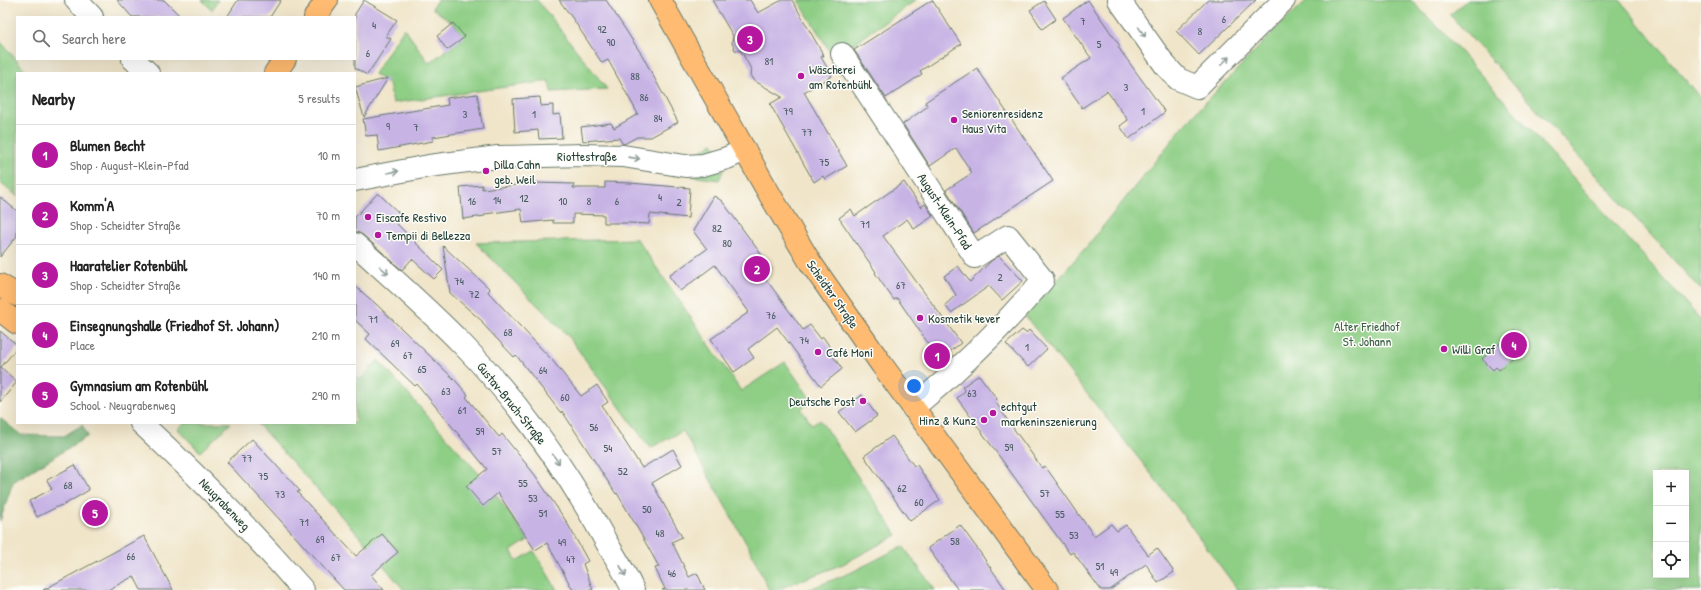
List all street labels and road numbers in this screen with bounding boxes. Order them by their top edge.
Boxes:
street label: Riottestraße [557,147,617,165]
street label: August-Klein-Pfad [914,169,976,253]
street label: Scheidter Straße [803,256,863,332]
street label: Gustav-Bruch-Straße [473,358,551,448]
street label: Neugrabenweg [195,474,255,534]

